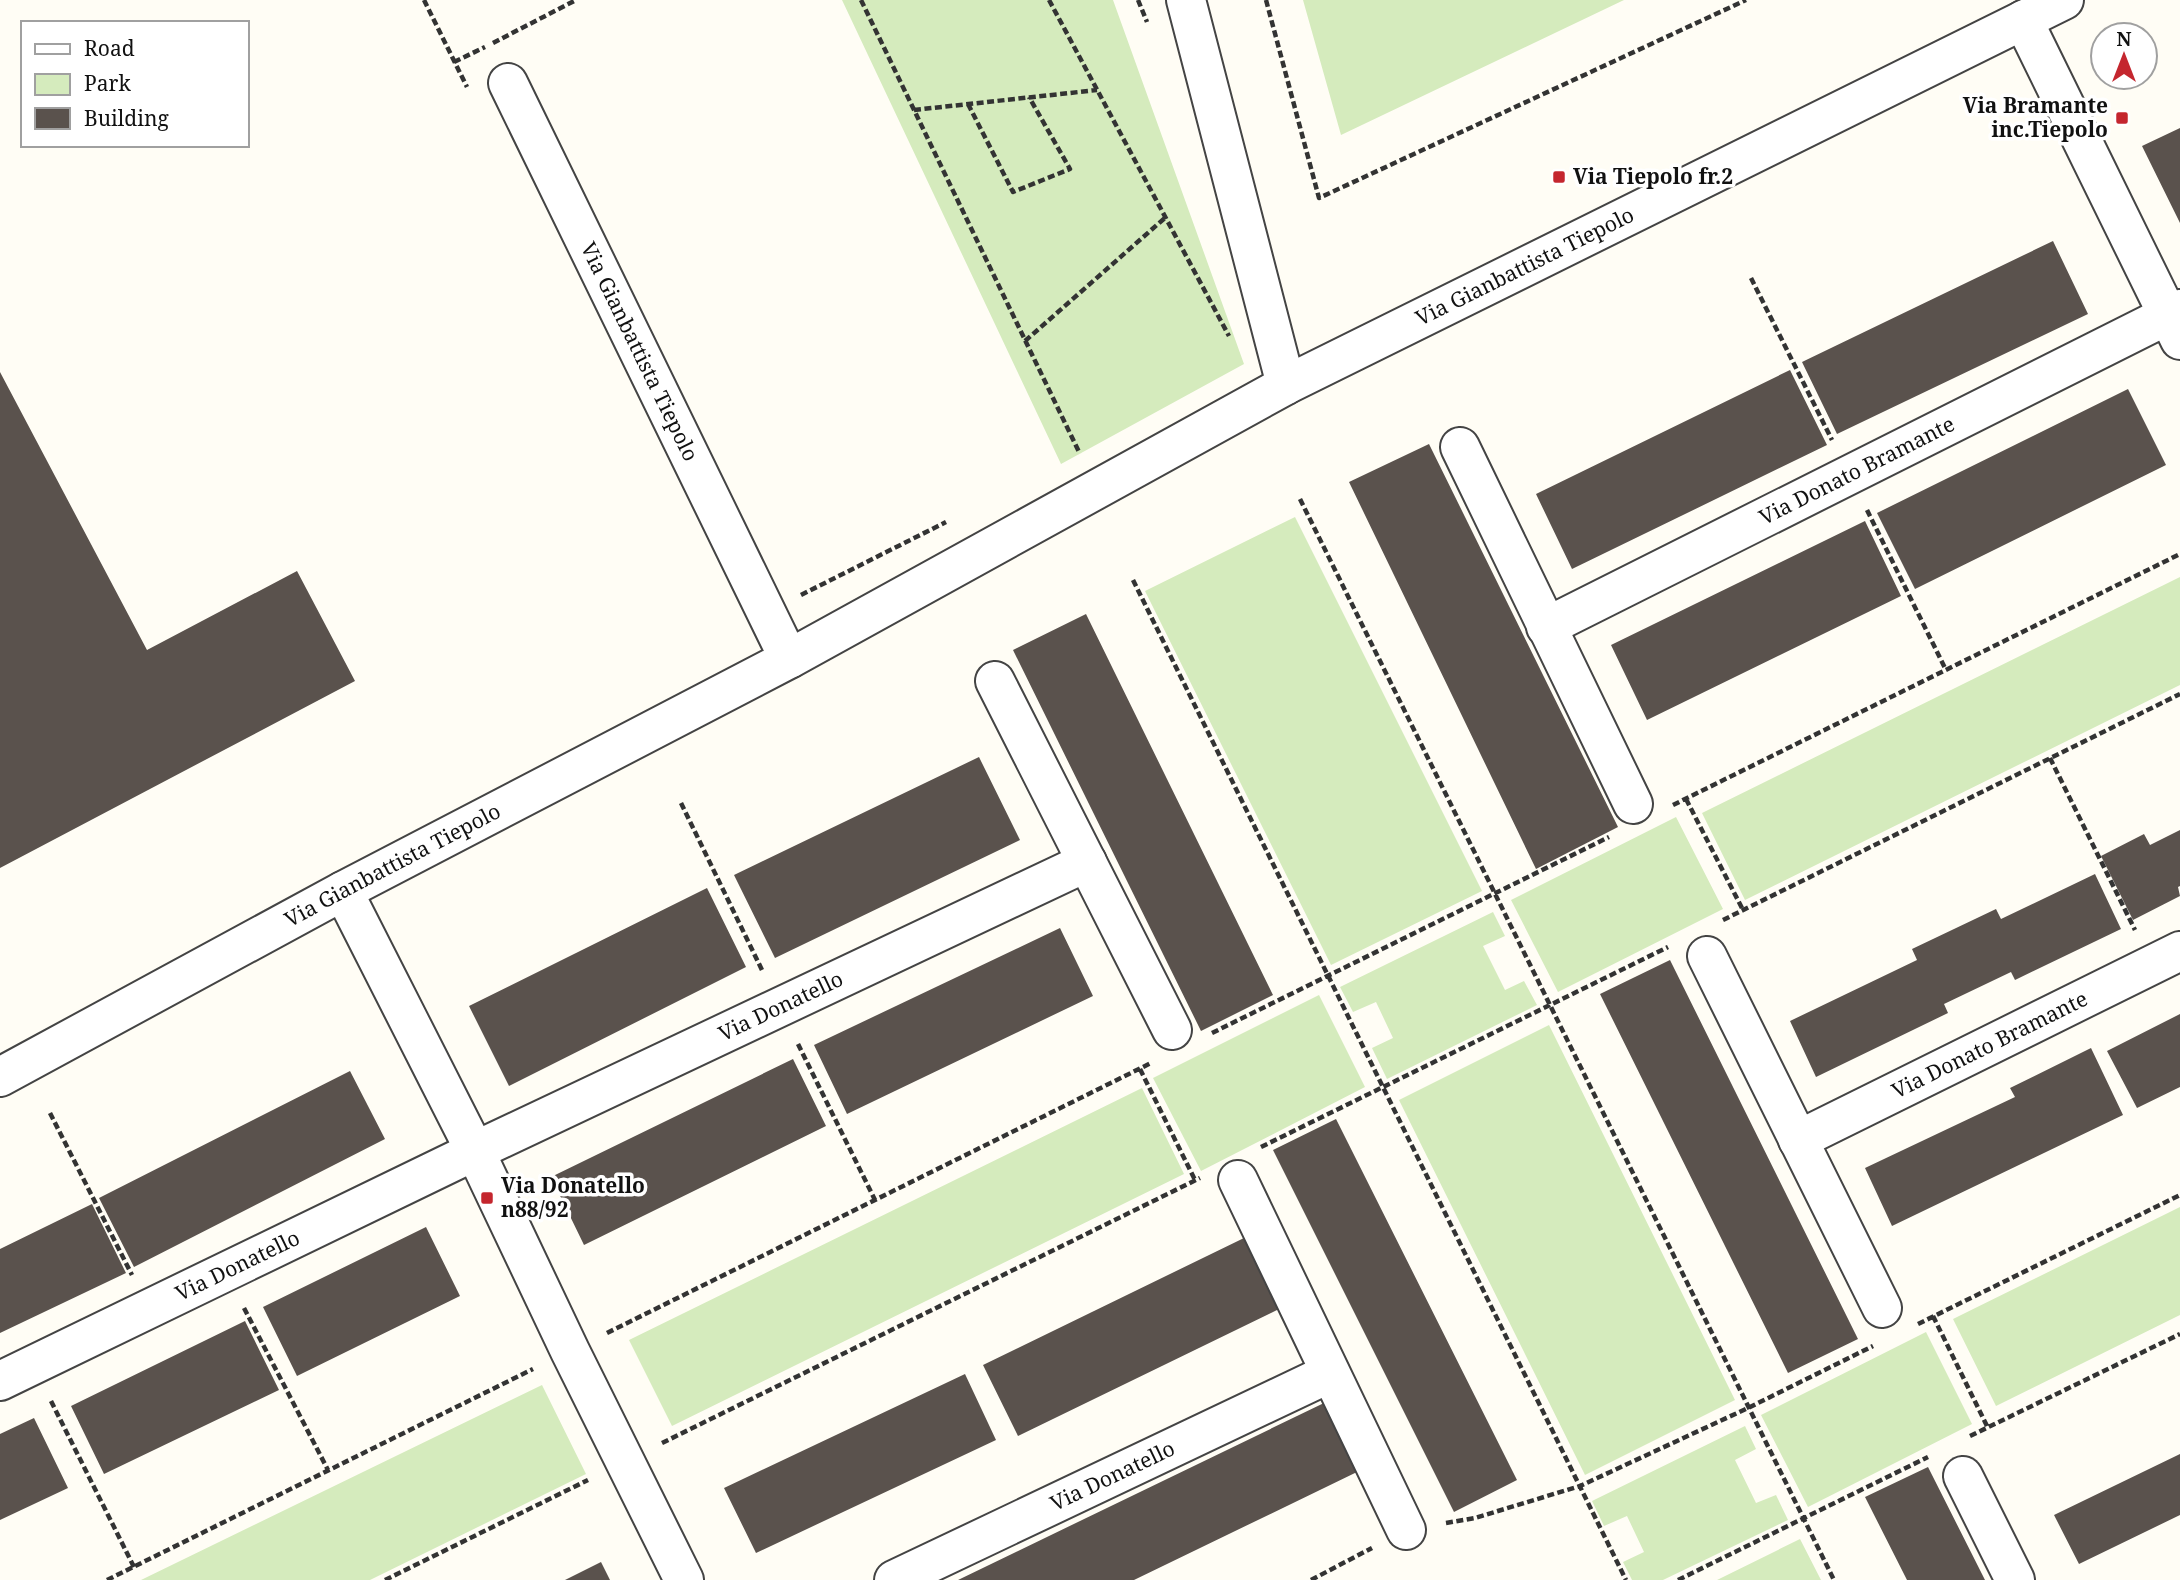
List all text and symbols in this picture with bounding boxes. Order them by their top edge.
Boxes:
legend [21,21,248,147]
north arrow [2089,21,2159,91]
text: N [2117,26,2132,52]
text: Road [84,34,135,62]
text: Park [84,69,131,97]
place label: Via Bramante inc.Tiepolo [1963,91,2108,143]
text: Building [84,104,169,132]
marker: Via Bramante inc.Tiepolo [2114,110,2130,126]
place label: Via Tiepolo fr.2 [1573,162,1733,190]
marker: Via Tiepolo fr.2 [1551,169,1567,185]
street label: Via Gianbattista Tiepolo [1411,200,1638,332]
street label: Via Gianbattista Tiepolo [575,237,705,465]
street label: Via Donato Bramante [1754,409,1959,531]
street label: Via Gianbattista Tiepolo [279,796,505,933]
street label: Via Donatello [714,964,847,1047]
street label: Via Donato Bramante [1887,984,2092,1104]
place label: Via Donatello n88/92 [501,1171,645,1223]
marker: Via Donatello n88/92 [479,1190,495,1206]
street label: Via Donatello [170,1223,304,1307]
street label: Via Donatello [1045,1434,1179,1517]

